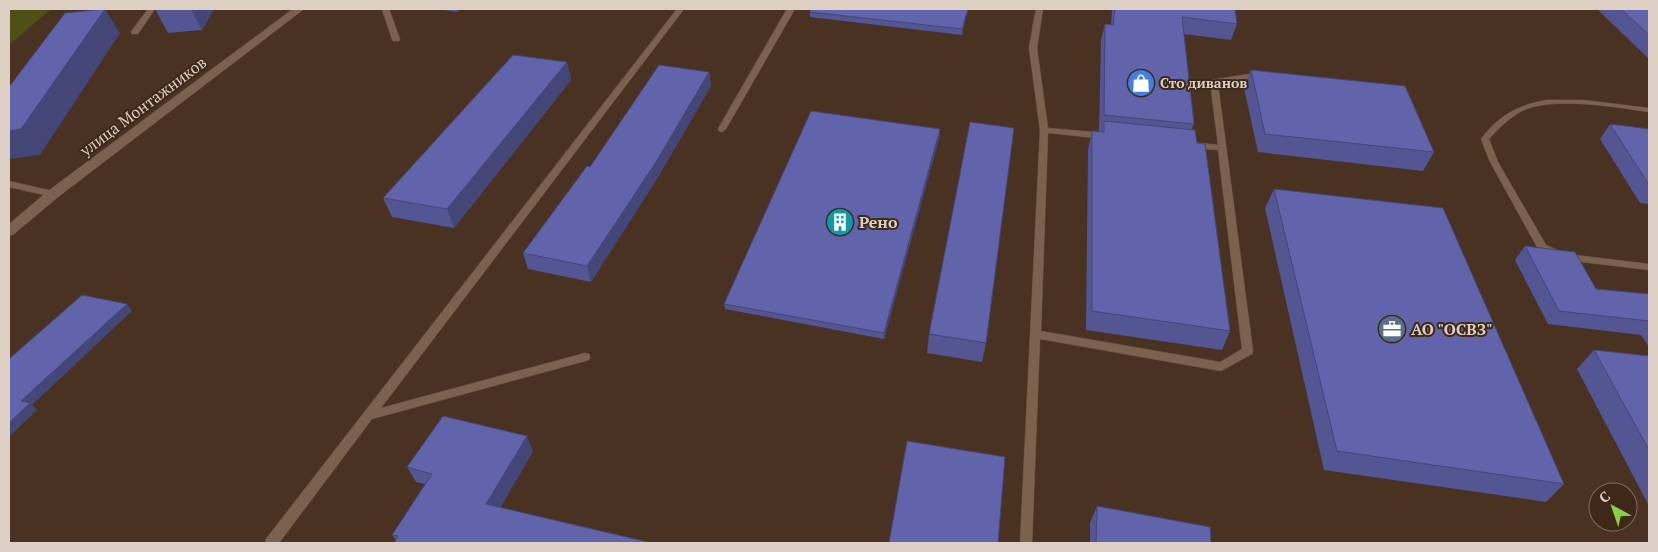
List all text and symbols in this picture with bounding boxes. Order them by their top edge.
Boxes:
street label: улица Монтажников [74,51,211,162]
shop icon: Сто диванов [1126,68,1156,98]
place label: Сто диванов [1160,73,1247,92]
building icon: Рено [825,207,855,237]
place label: Рено [859,211,898,233]
office icon: АО "ОСВЗ" [1377,314,1407,344]
place label: АО "ОСВЗ" [1411,318,1493,340]
north arrow [1588,482,1638,532]
text: С [1595,486,1614,507]

